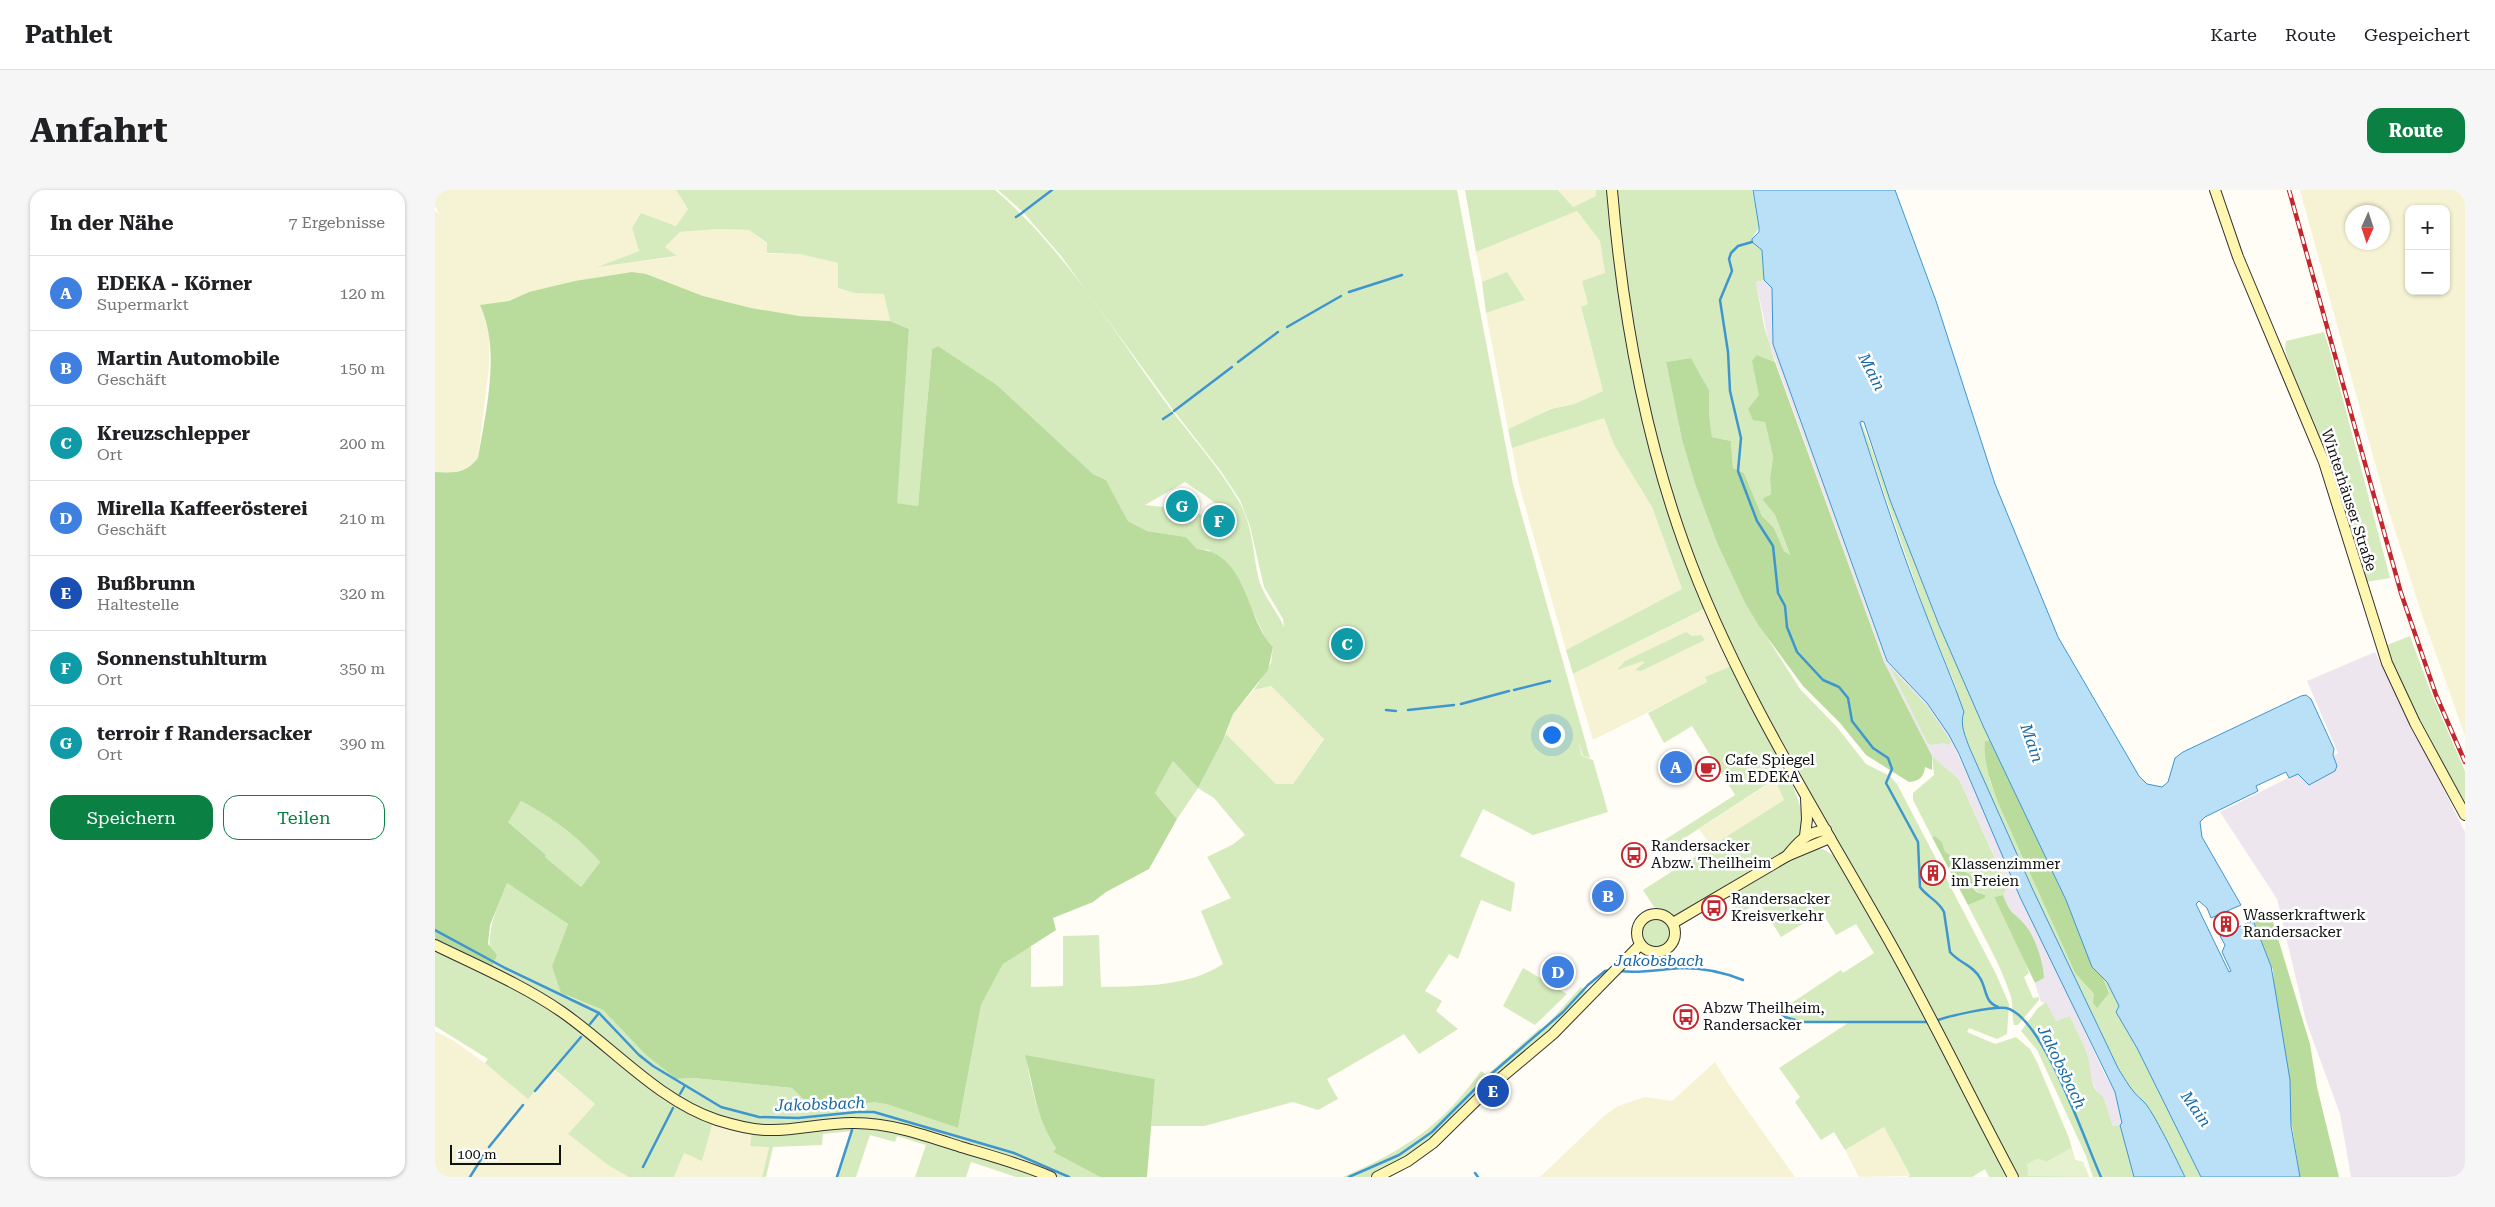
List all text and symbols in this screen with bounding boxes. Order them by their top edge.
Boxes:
text: Pathlet [25,21,112,49]
text: Karte [2210,24,2257,45]
text: Route [2285,24,2336,45]
text: Gespeichert [2364,24,2470,45]
button: Route [2367,108,2465,153]
text: Anfahrt [30,110,168,151]
north arrow [2345,205,2390,250]
map controls [2405,205,2450,295]
button: + [2405,205,2450,250]
text: In der Nähe [50,211,173,235]
text: 7 Ergebnisse [288,213,385,232]
button: − [2405,250,2450,295]
text: EDEKA - Körner [97,272,252,295]
text: A [60,284,72,303]
text: 120 m [339,284,385,303]
text: Supermarkt [97,295,189,314]
text: Martin Automobile [97,347,280,370]
water label: Main [1854,349,1890,394]
text: B [60,359,72,378]
text: 150 m [339,359,385,378]
text: Geschäft [97,370,167,389]
text: Kreuzschlepper [97,422,250,445]
street label: Winterhäuser Straße [2318,427,2380,573]
text: C [60,434,72,453]
text: 200 m [339,434,385,453]
text: Ort [97,445,123,464]
pin: G [1166,487,1198,525]
text: Mirella Kaffeerösterei [97,497,308,520]
pin: F [1203,502,1235,540]
text: D [60,509,72,528]
text: 210 m [339,509,385,528]
text: Geschäft [97,520,167,539]
text: Bußbrunn [97,572,195,595]
text: E [61,584,71,603]
text: 320 m [339,584,385,603]
text: Haltestelle [97,595,179,614]
pin: C [1331,625,1363,663]
text: Sonnenstuhlturm [97,647,267,670]
text: F [61,659,71,678]
text: 350 m [339,659,385,678]
text: Ort [97,670,123,689]
water label: Main [2016,720,2047,765]
text: terroir f Randersacker [97,722,312,745]
your location [1539,722,1565,748]
text: G [60,734,72,753]
text: 390 m [339,734,385,753]
text: Ort [97,745,123,764]
pin: A [1660,748,1692,786]
place label: Cafe Spiegel im EDEKA [1725,751,1815,786]
cafe icon: Cafe Spiegel im EDEKA [1695,756,1721,782]
button: Speichern [50,795,213,840]
button: Teilen [223,795,385,840]
place label: Randersacker Abzw. Theilheim [1651,837,1772,872]
bus stop icon: Randersacker Abzw. Theilheim [1621,842,1647,868]
place label: Klassenzimmer im Freien [1951,855,2060,890]
building icon: Klassenzimmer im Freien [1920,860,1946,886]
pin: B [1592,877,1624,915]
place label: Randersacker Kreisverkehr [1731,890,1830,925]
bus stop icon: Randersacker Kreisverkehr [1701,895,1727,921]
place label: Wasserkraftwerk Randersacker [2243,906,2366,941]
building icon: Wasserkraftwerk Randersacker [2213,911,2239,937]
water label: Jakobsbach [1613,951,1704,970]
pin: D [1542,953,1574,991]
place label: Abzw Theilheim, Randersacker [1703,999,1825,1034]
bus stop icon: Abzw Theilheim, Randersacker [1673,1004,1699,1030]
water label: Jakobsbach [2033,1021,2090,1112]
pin: E [1477,1072,1509,1110]
water label: Main [2176,1087,2215,1131]
water label: Jakobsbach [774,1093,866,1115]
scale bar [450,1142,561,1165]
text: 100 m [457,1146,497,1162]

